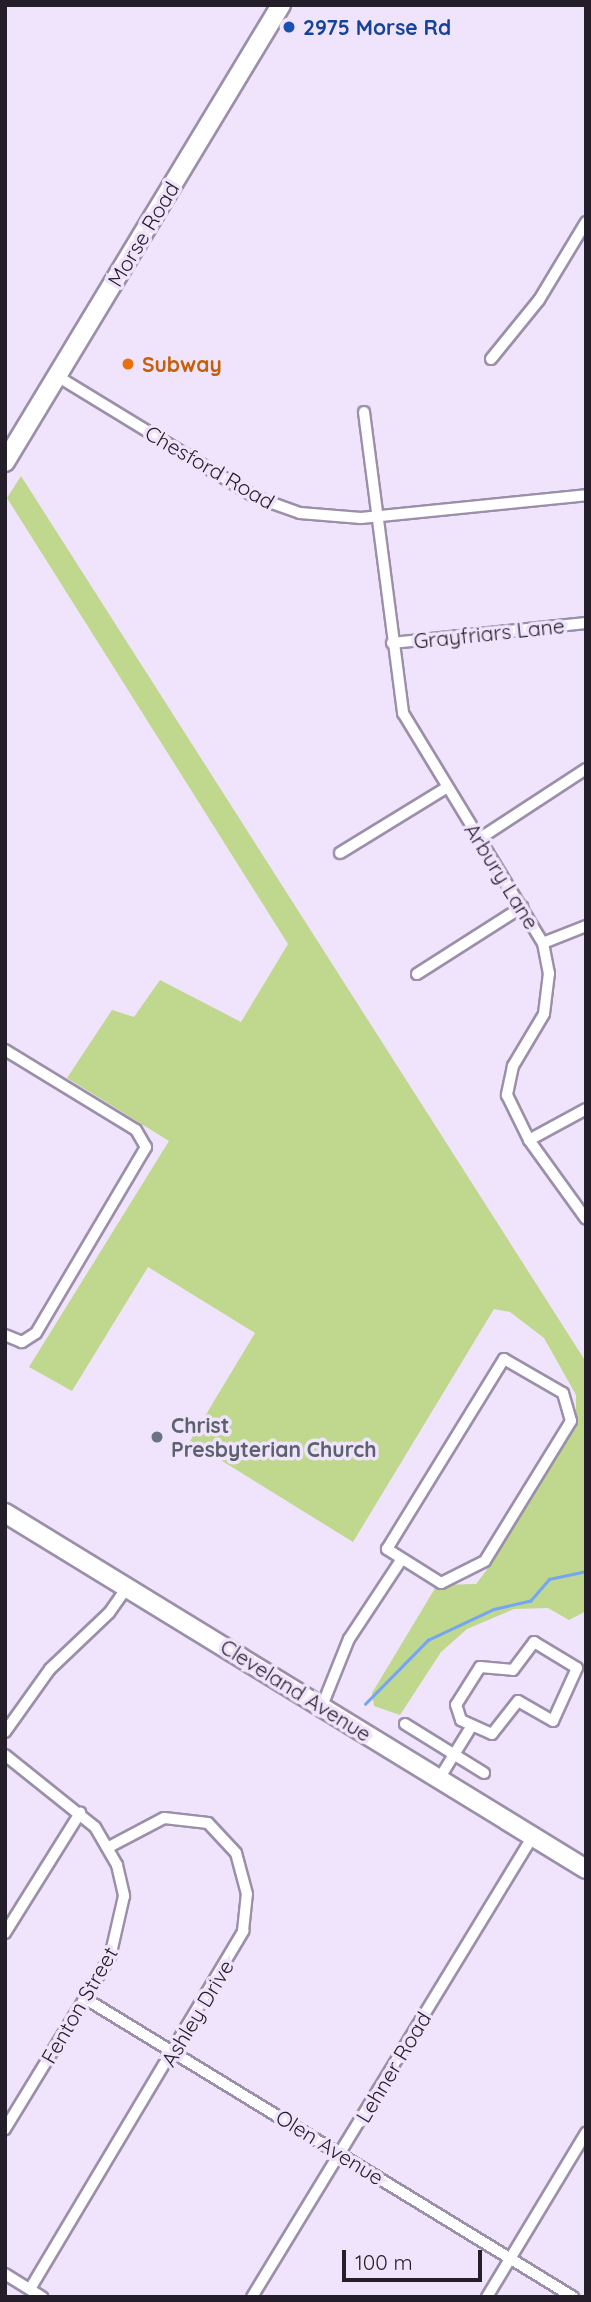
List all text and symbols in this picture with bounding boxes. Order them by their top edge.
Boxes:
place label: 2975 Morse Rd [303,14,451,40]
marker: 2975 Morse Rd [281,19,297,35]
street label: Morse Road [102,177,184,291]
place label: Subway [142,351,222,377]
marker: Subway [120,356,136,372]
street label: Chesford Road [141,420,279,514]
street label: Grayfriars Lane [412,613,566,653]
street label: Arbury Lane [460,818,544,934]
place label: Christ Presbyterian Church [171,1412,377,1462]
marker: Christ Presbyterian Church [149,1429,165,1445]
street label: Cleveland Avenue [216,1633,376,1747]
street label: Fenton Street [35,1942,123,2068]
street label: Ashley Drive [155,1955,239,2071]
street label: Lehner Road [350,2007,436,2127]
street label: Olen Avenue [271,2104,389,2190]
scale bar [346,2236,486,2280]
text: 100 m [355,2249,413,2275]

